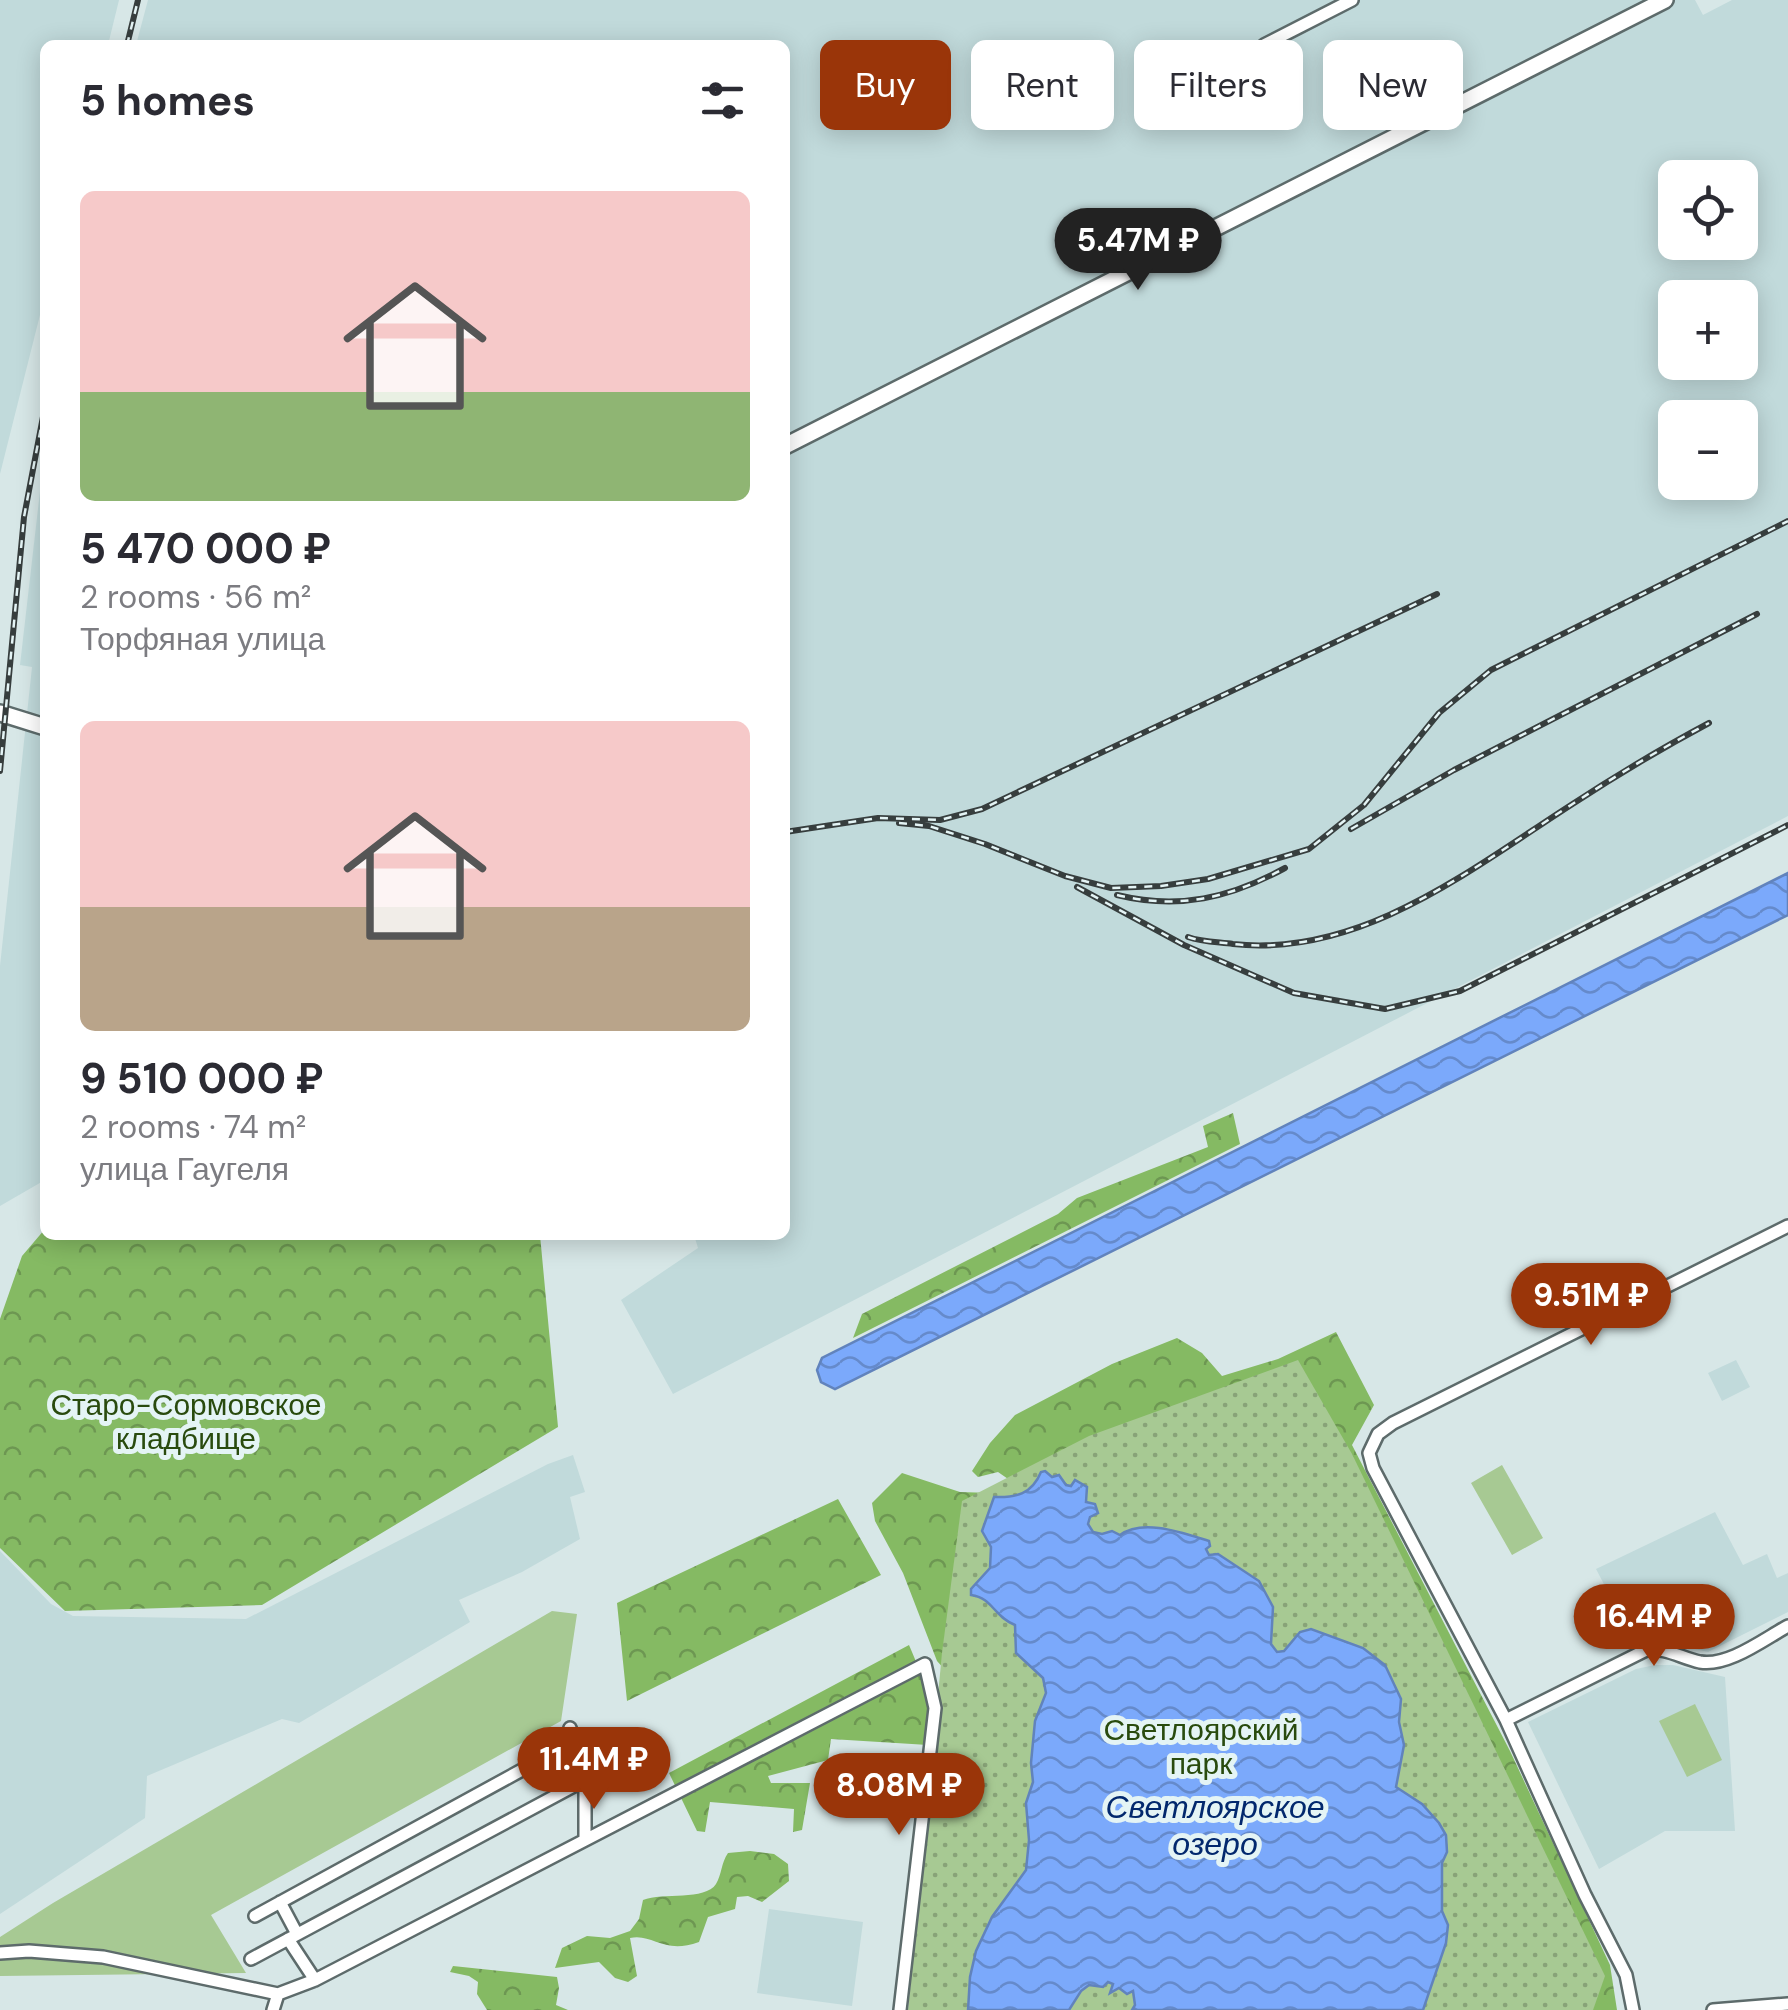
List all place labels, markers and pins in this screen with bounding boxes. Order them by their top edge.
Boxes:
pin: 5.47M ₽ [1046,208,1230,293]
pin: 9.51M ₽ [1499,1263,1683,1348]
pin: 16.4M ₽ [1562,1584,1746,1669]
pin: 11.4M ₽ [502,1727,686,1812]
pin: 8.08M ₽ [807,1753,991,1838]

